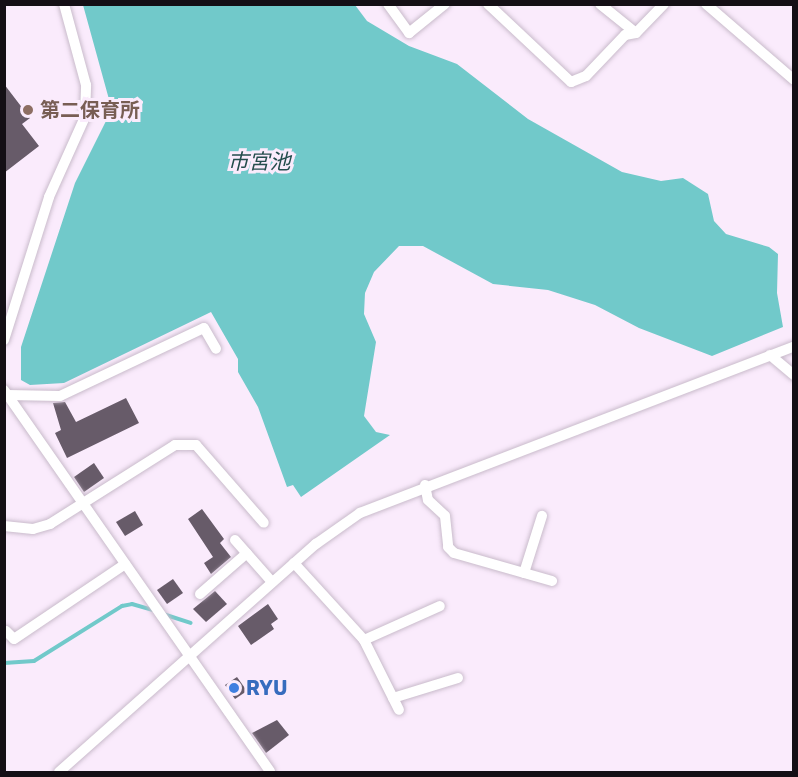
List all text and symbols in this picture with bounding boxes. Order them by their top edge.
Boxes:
place label: 第二保育所 [40,98,140,122]
marker: 第二保育所 [21,103,35,117]
water label: 市宮池 [228,149,290,175]
place label: RYU [246,676,287,700]
marker: RYU [227,681,241,695]

